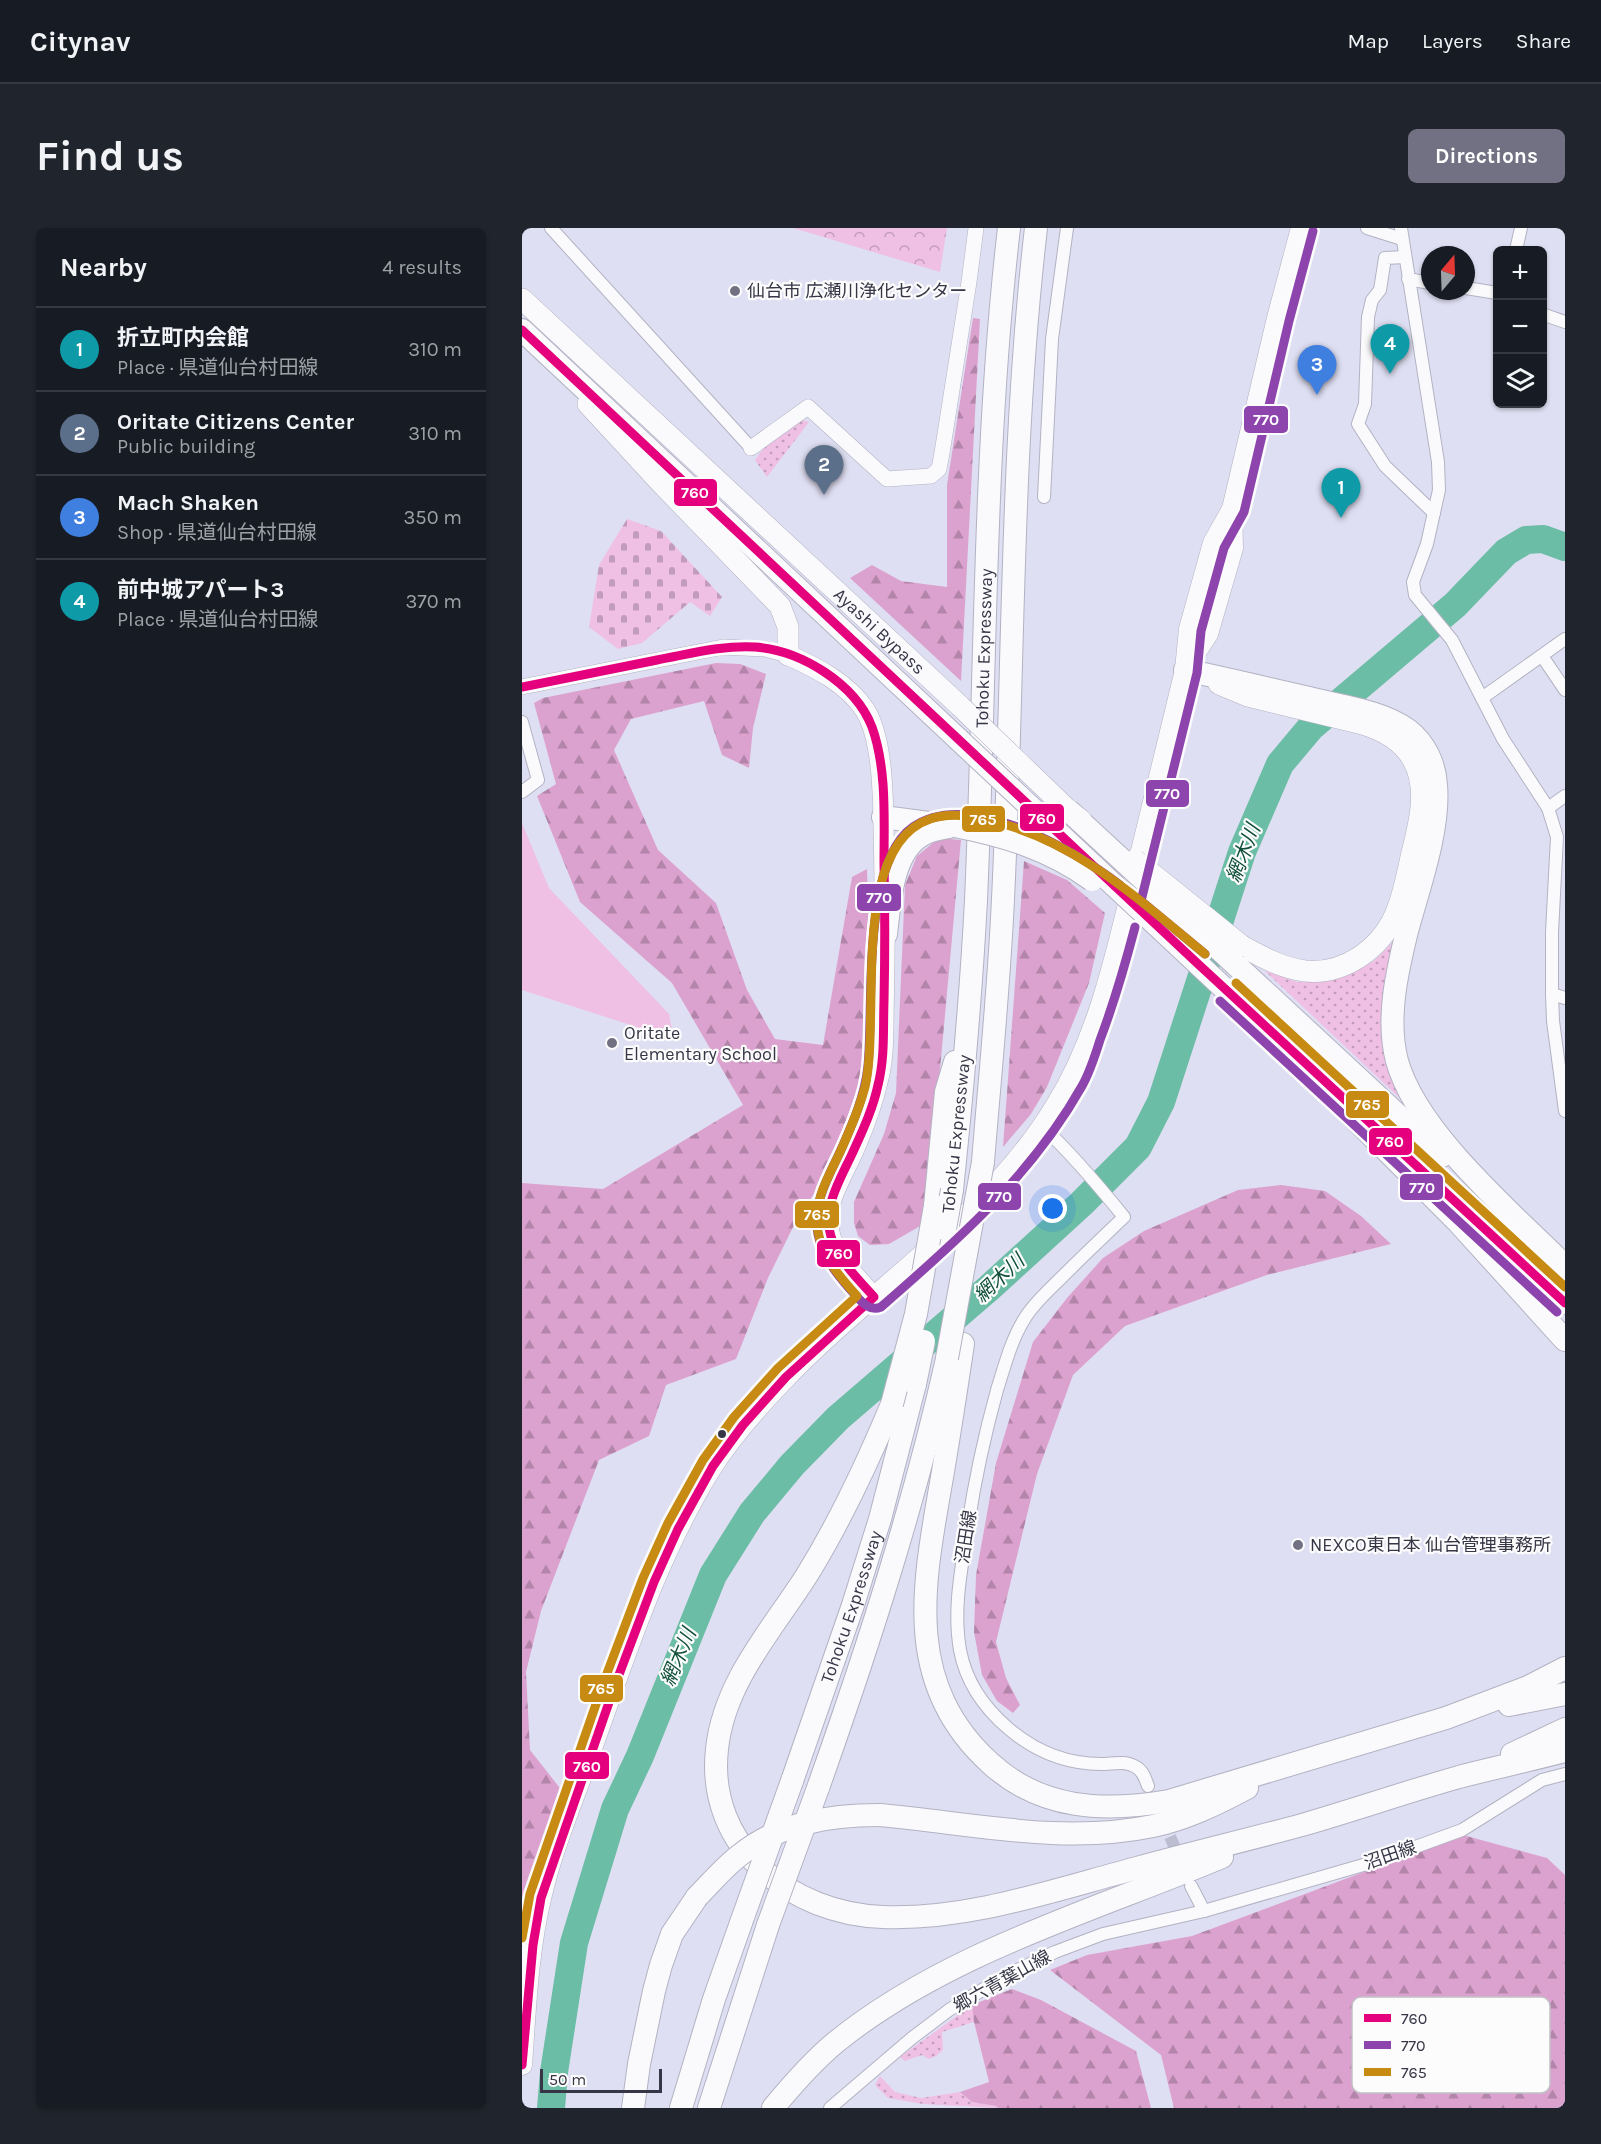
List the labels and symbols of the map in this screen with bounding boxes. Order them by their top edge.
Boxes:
north arrow [1421,246,1475,300]
place label: 仙台市 広瀬川浄化センター [747,280,967,302]
marker: 仙台市 広瀬川浄化センター [728,284,742,298]
pin: 4 [1370,324,1410,374]
pin: 3 [1298,346,1336,395]
line badge: 770 [1243,405,1289,434]
text: 770 [1253,410,1279,429]
pin: 2 [804,446,844,495]
pin: 1 [1322,468,1360,518]
line badge: 760 [673,478,718,507]
text: 760 [681,483,709,502]
street label: Tohoku Expressway [971,567,997,728]
street label: Ayashi Bypass [829,583,930,679]
line badge: 770 [1145,779,1190,808]
text: 770 [1154,784,1180,803]
line badge: 760 [1019,803,1065,832]
line badge: 765 [961,805,1006,833]
text: 760 [1028,809,1056,828]
text: 765 [970,810,996,829]
water label: 網木川 [1222,819,1266,885]
line badge: 770 [856,883,902,912]
text: 770 [866,888,892,907]
place label: Oritate Elementary School [624,1022,777,1065]
marker: Oritate Elementary School [605,1036,619,1050]
street label: Tohoku Expressway [937,1053,975,1214]
line badge: 765 [1345,1090,1390,1119]
text: 765 [1354,1095,1380,1114]
line badge: 760 [1368,1127,1413,1156]
text: 760 [1376,1132,1404,1151]
line badge: 770 [1399,1173,1444,1201]
text: 770 [1409,1178,1435,1197]
line badge: 770 [977,1182,1022,1211]
text: 770 [986,1187,1012,1206]
your location [1038,1194,1067,1223]
line badge: 765 [794,1200,840,1229]
text: 765 [804,1205,830,1224]
line badge: 760 [816,1239,861,1268]
text: 760 [825,1244,853,1263]
water label: 網木川 [970,1248,1031,1307]
unlabelled marker [716,1428,728,1440]
street label: 沼田線 [951,1509,981,1565]
street label: Tohoku Expressway [816,1527,887,1686]
place label: NEXCO東日本 仙台管理事務所 [1310,1534,1551,1556]
marker: NEXCO東日本 仙台管理事務所 [1291,1538,1305,1552]
water label: 網木川 [656,1623,702,1689]
line badge: 765 [579,1674,624,1703]
text: 765 [588,1679,614,1698]
line badge: 760 [564,1751,610,1780]
text: 760 [573,1757,601,1776]
street label: 沼田線 [1361,1836,1419,1874]
street label: 郷六青葉山線 [949,1945,1055,2017]
legend [1352,1997,1550,2093]
text: 760 [1401,2009,1427,2028]
text: 770 [1401,2036,1426,2055]
text: 765 [1401,2063,1427,2082]
scale bar [540,2066,662,2094]

